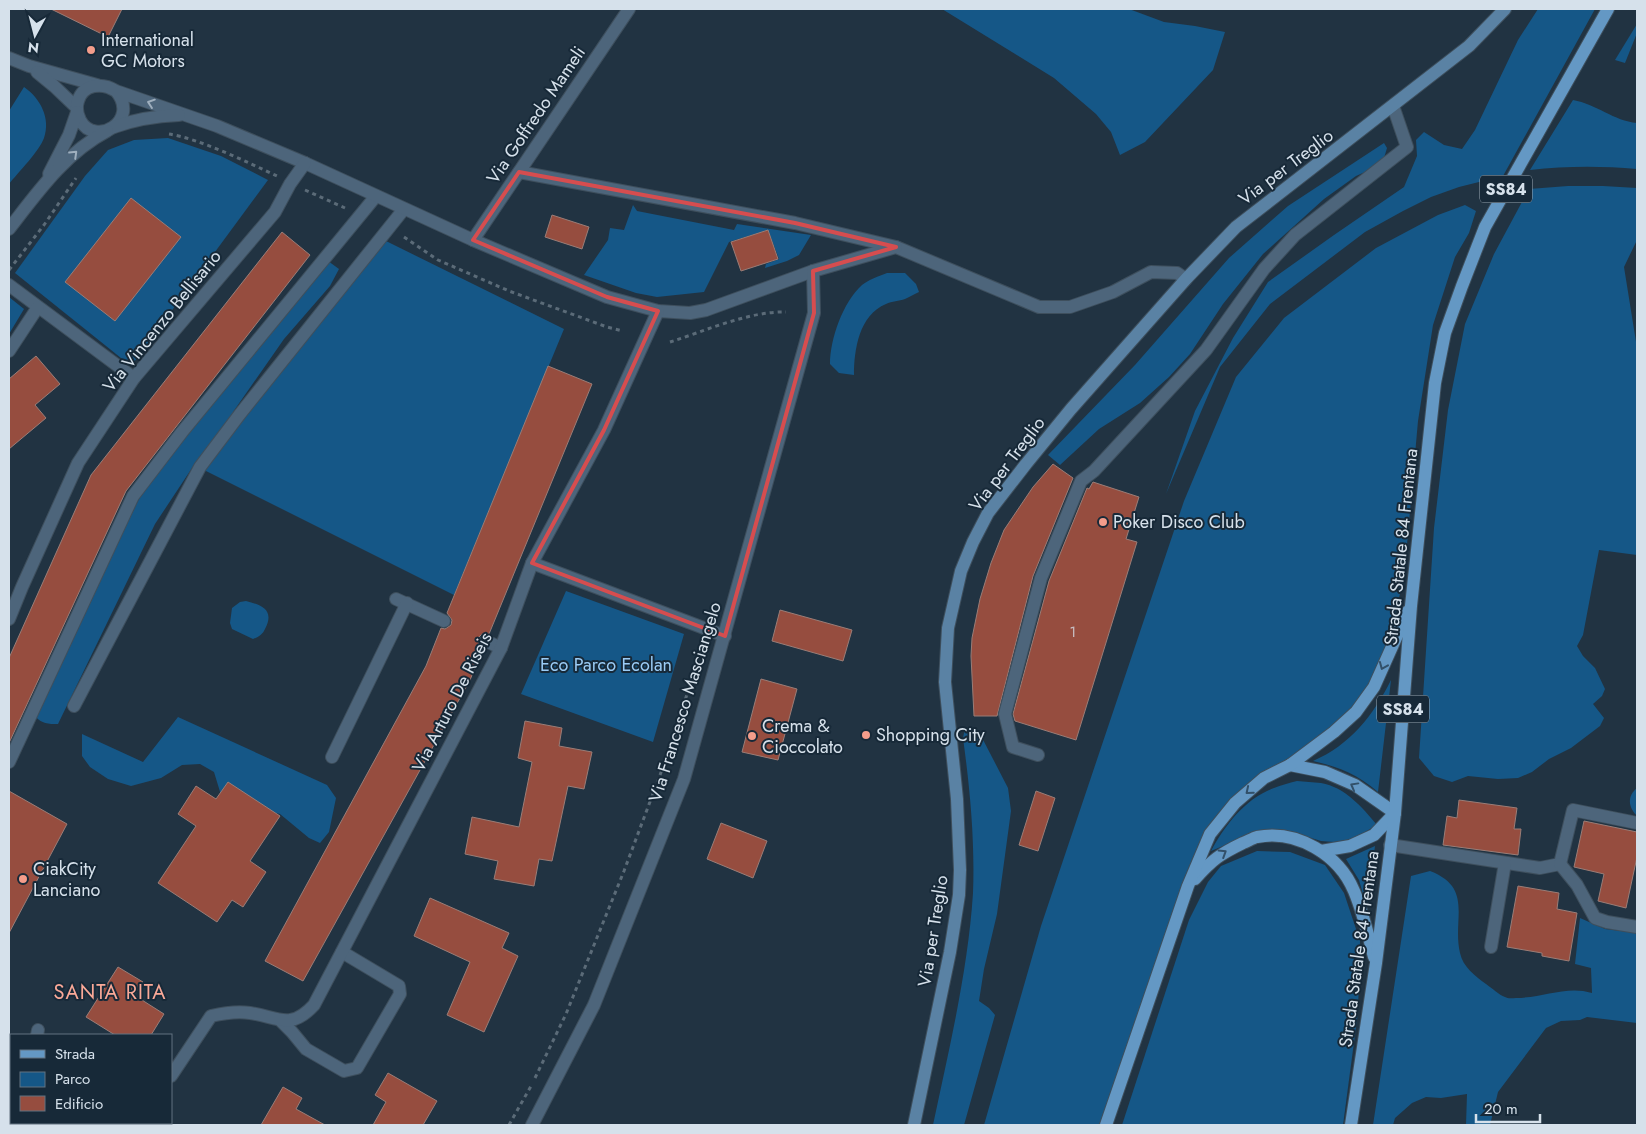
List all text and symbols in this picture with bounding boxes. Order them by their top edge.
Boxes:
north arrow [10,10,60,60]
place label: International GC Motors [101,27,194,74]
text: N [27,37,40,59]
street label: Via Goffredo Mameli [480,41,592,189]
marker: International GC Motors [85,44,97,56]
one-way arrow [147,99,156,109]
street label: Via per Treglio [1233,123,1339,211]
one-way arrow [68,151,77,160]
road number: SS84 [1480,175,1532,202]
street label: Via Vincenzo Bellisario [96,244,228,398]
street label: Via per Treglio [963,411,1051,517]
street label: Strada Statale 84 Frentana [1378,447,1424,647]
place label: Poker Disco Club [1113,509,1245,535]
marker: Poker Disco Club [1097,516,1109,528]
street label: Via Francesco Masciangelo [642,599,728,805]
house number: 1 [1070,621,1076,643]
street label: Via Arturo De Riseis [406,628,498,776]
park label: Eco Parco Ecolan [540,652,672,678]
one-way arrow [1379,661,1390,670]
road number: SS84 [1377,696,1429,722]
place label: Crema & Cioccolato [762,713,843,760]
place label: Shopping City [876,722,985,748]
marker: Shopping City [860,729,872,741]
marker: Crema & Cioccolato [746,730,758,742]
one-way arrow [1350,782,1359,792]
one-way arrow [1246,785,1255,793]
street label: Strada Statale 84 Frentana [1332,849,1386,1049]
one-way arrow [1218,850,1227,860]
place label: CiakCity Lanciano [33,856,101,903]
marker: CiakCity Lanciano [17,873,29,885]
street label: Via per Treglio [911,873,955,989]
district label: SANTA RITA [54,978,166,1007]
legend [10,1034,172,1124]
text: Strada [55,1043,95,1065]
text: Parco [55,1068,90,1090]
scale bar [1476,1092,1540,1124]
text: Edificio [55,1093,103,1115]
text: 20 m [1484,1098,1518,1120]

